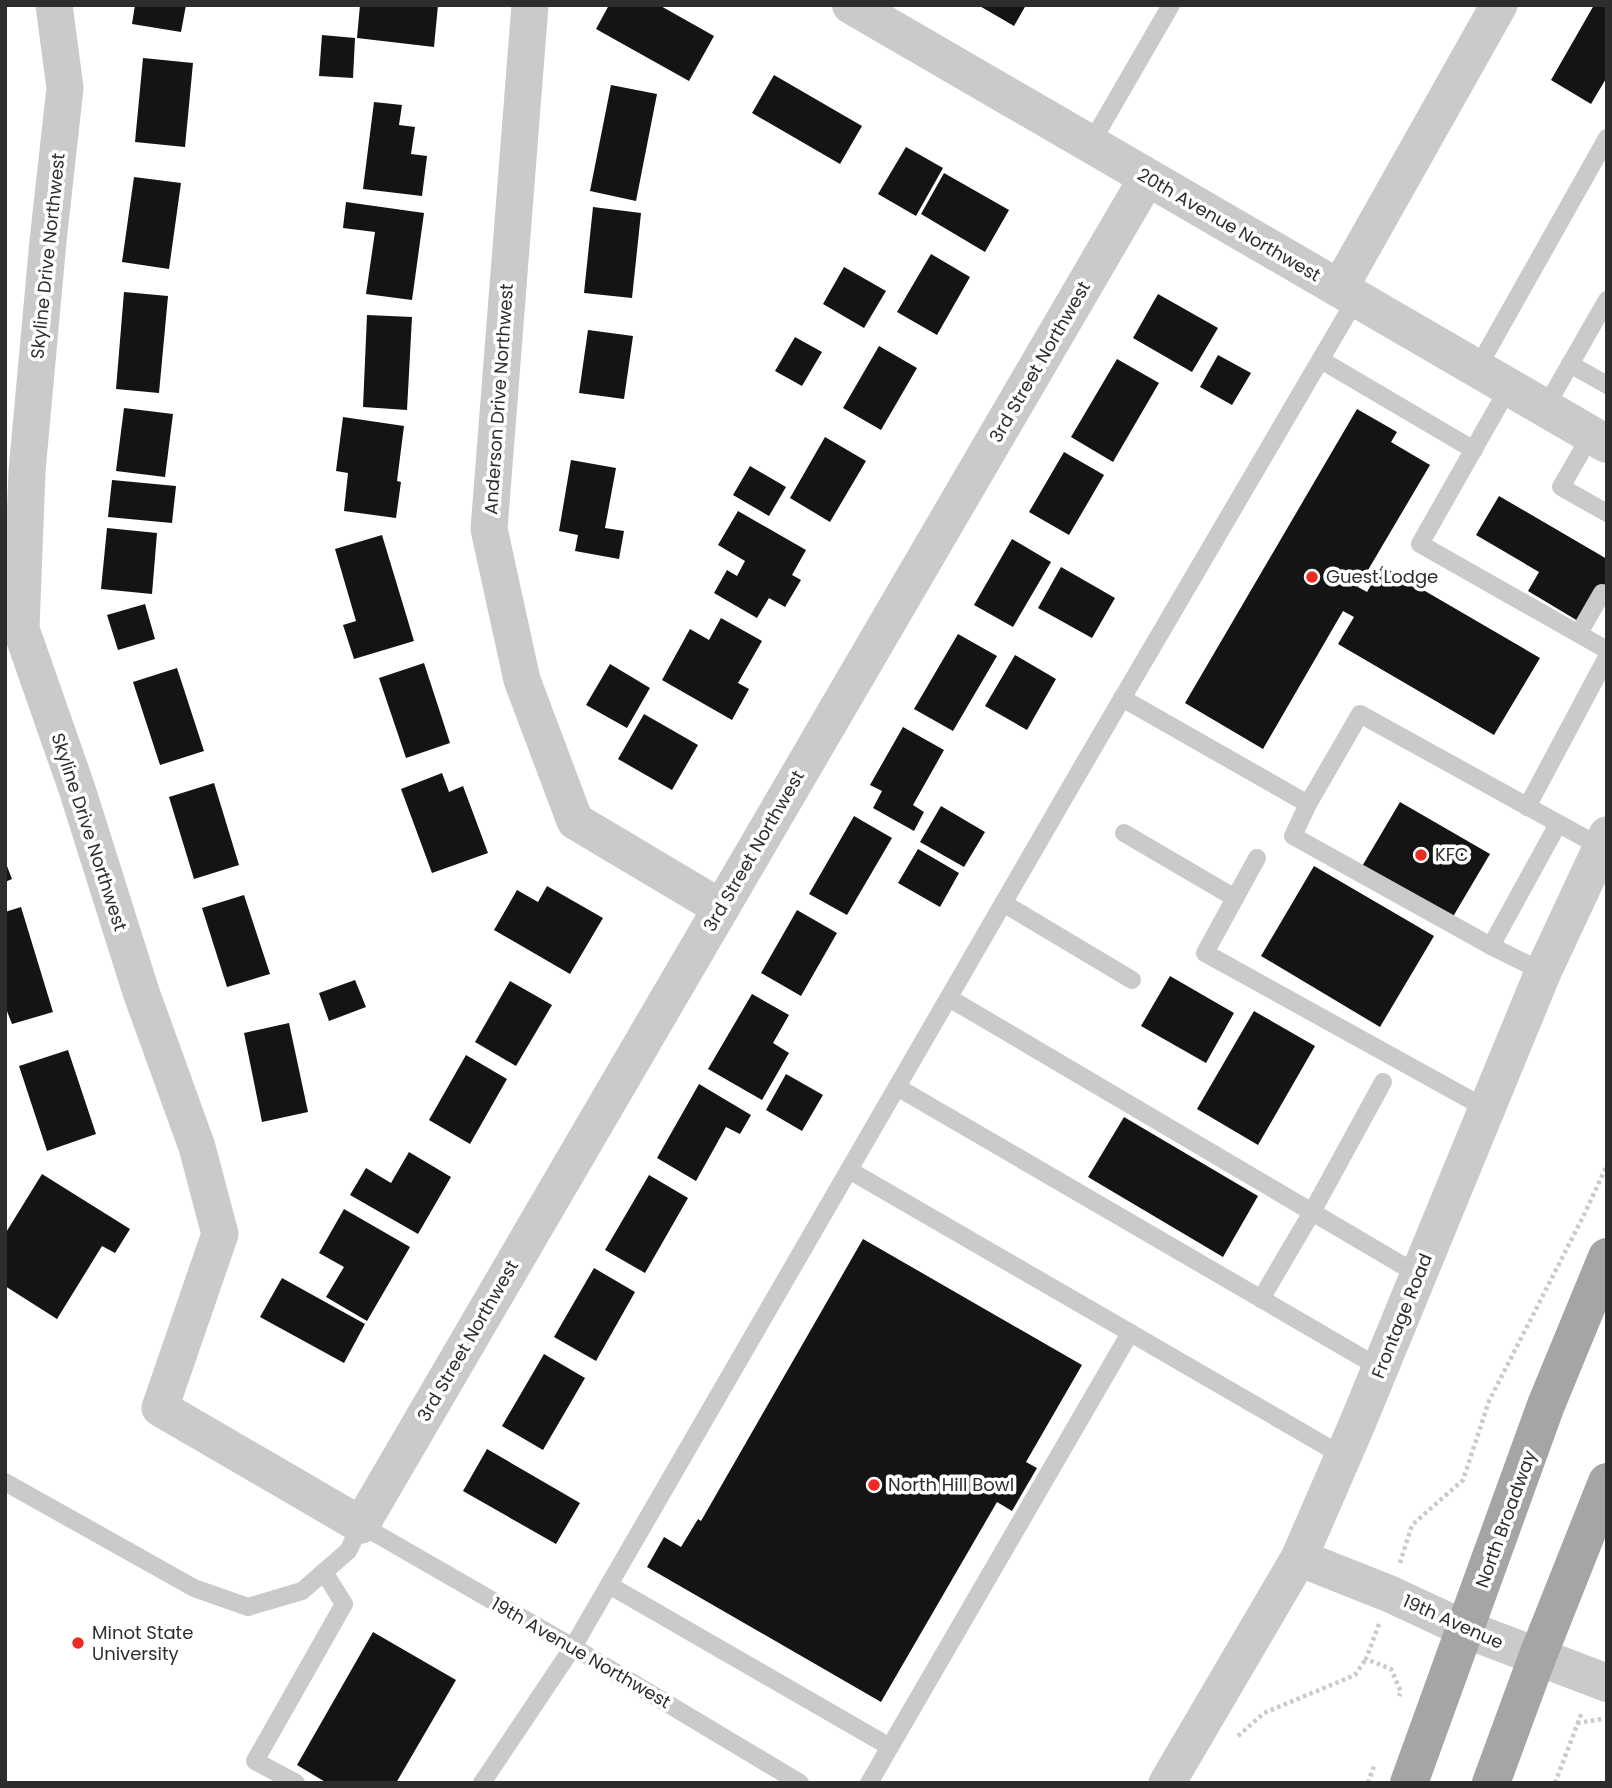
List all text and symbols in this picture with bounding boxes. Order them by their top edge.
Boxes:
street label: Skyline Drive Northwest [24,152,71,360]
street label: 20th Avenue Northwest [1133,162,1325,287]
street label: 3rd Street Northwest [983,276,1096,447]
street label: Anderson Drive Northwest [478,283,519,515]
place label: Guest Lodge [1326,564,1438,589]
marker: Guest Lodge [1304,569,1320,585]
street label: Skyline Drive Northwest [46,730,133,934]
street label: 3rd Street Northwest [697,765,810,936]
place label: KFC [1435,842,1469,867]
marker: KFC [1413,847,1429,863]
street label: Frontage Road [1365,1250,1438,1382]
street label: 3rd Street Northwest [411,1255,524,1426]
street label: North Broadway [1469,1447,1542,1591]
place label: North Hill Bowl [888,1472,1014,1497]
marker: North Hill Bowl [866,1477,882,1493]
street label: 19th Avenue [1399,1588,1507,1655]
street label: 19th Avenue Northwest [487,1591,675,1714]
place label: Minot State University [92,1620,193,1666]
marker: Minot State University [70,1635,86,1651]

